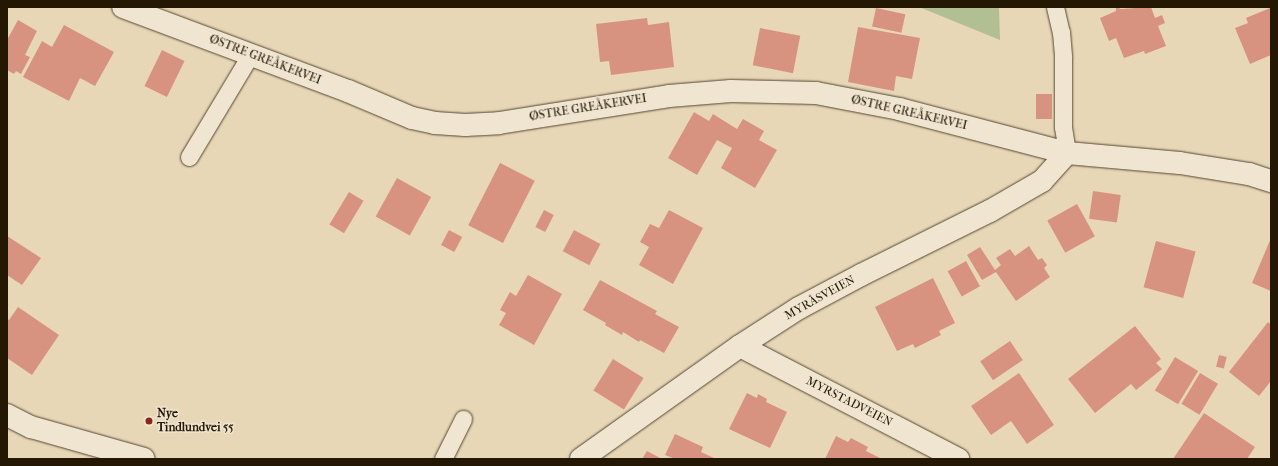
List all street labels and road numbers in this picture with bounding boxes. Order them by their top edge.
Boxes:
street label: ØSTRE GREÅKERVEI [207,32,323,88]
street label: ØSTRE GREÅKERVEI [528,92,648,124]
street label: ØSTRE GREÅKERVEI [850,93,968,133]
street label: MYRÅSVEIEN [782,273,858,323]
street label: MYRSTADVEIEN [803,374,895,430]

